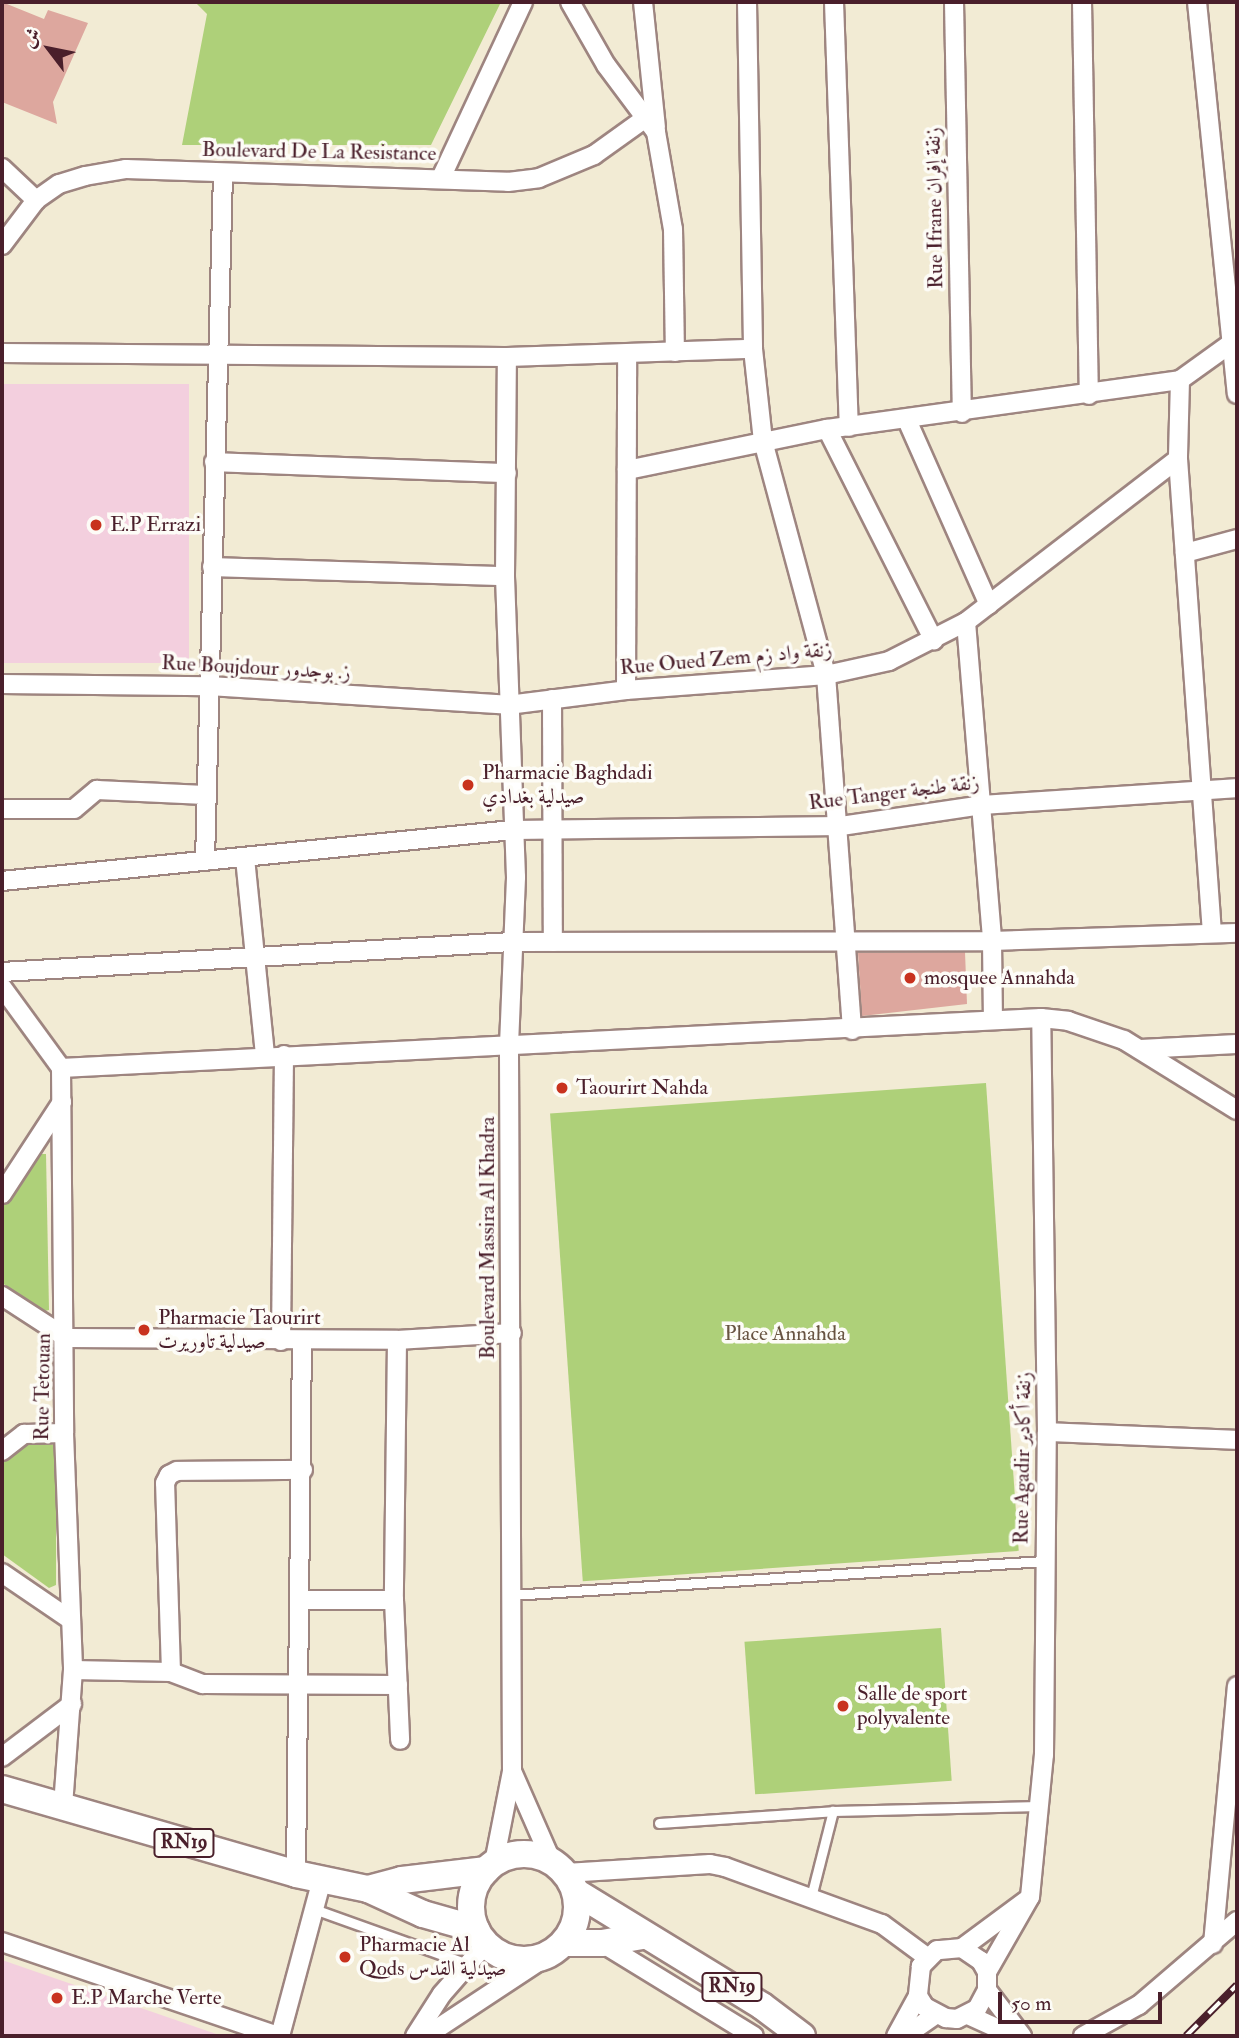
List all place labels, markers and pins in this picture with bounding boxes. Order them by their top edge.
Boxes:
place label: E.P Errazi [110,512,201,538]
marker: E.P Errazi [88,517,104,533]
place label: Pharmacie Baghdadi صيدلية بغدادي [482,760,652,810]
marker: Pharmacie Baghdadi صيدلية بغدادي [460,777,476,793]
place label: mosquee Annahda [924,965,1075,991]
marker: mosquee Annahda [902,970,918,986]
place label: Taourirt Nahda [576,1075,708,1101]
marker: Taourirt Nahda [554,1080,570,1096]
place label: Pharmacie Taourirt صيدلية تاوريرت [158,1305,321,1355]
marker: Pharmacie Taourirt صيدلية تاوريرت [136,1322,152,1338]
place label: Salle de sport polyvalente [857,1681,967,1731]
marker: Salle de sport polyvalente [835,1698,851,1714]
place label: Pharmacie Al Qods صيدلية القدس [359,1932,507,1982]
marker: Pharmacie Al Qods صيدلية القدس [337,1949,353,1965]
place label: E.P Marche Verte [71,1985,221,2011]
marker: E.P Marche Verte [49,1990,65,2006]

